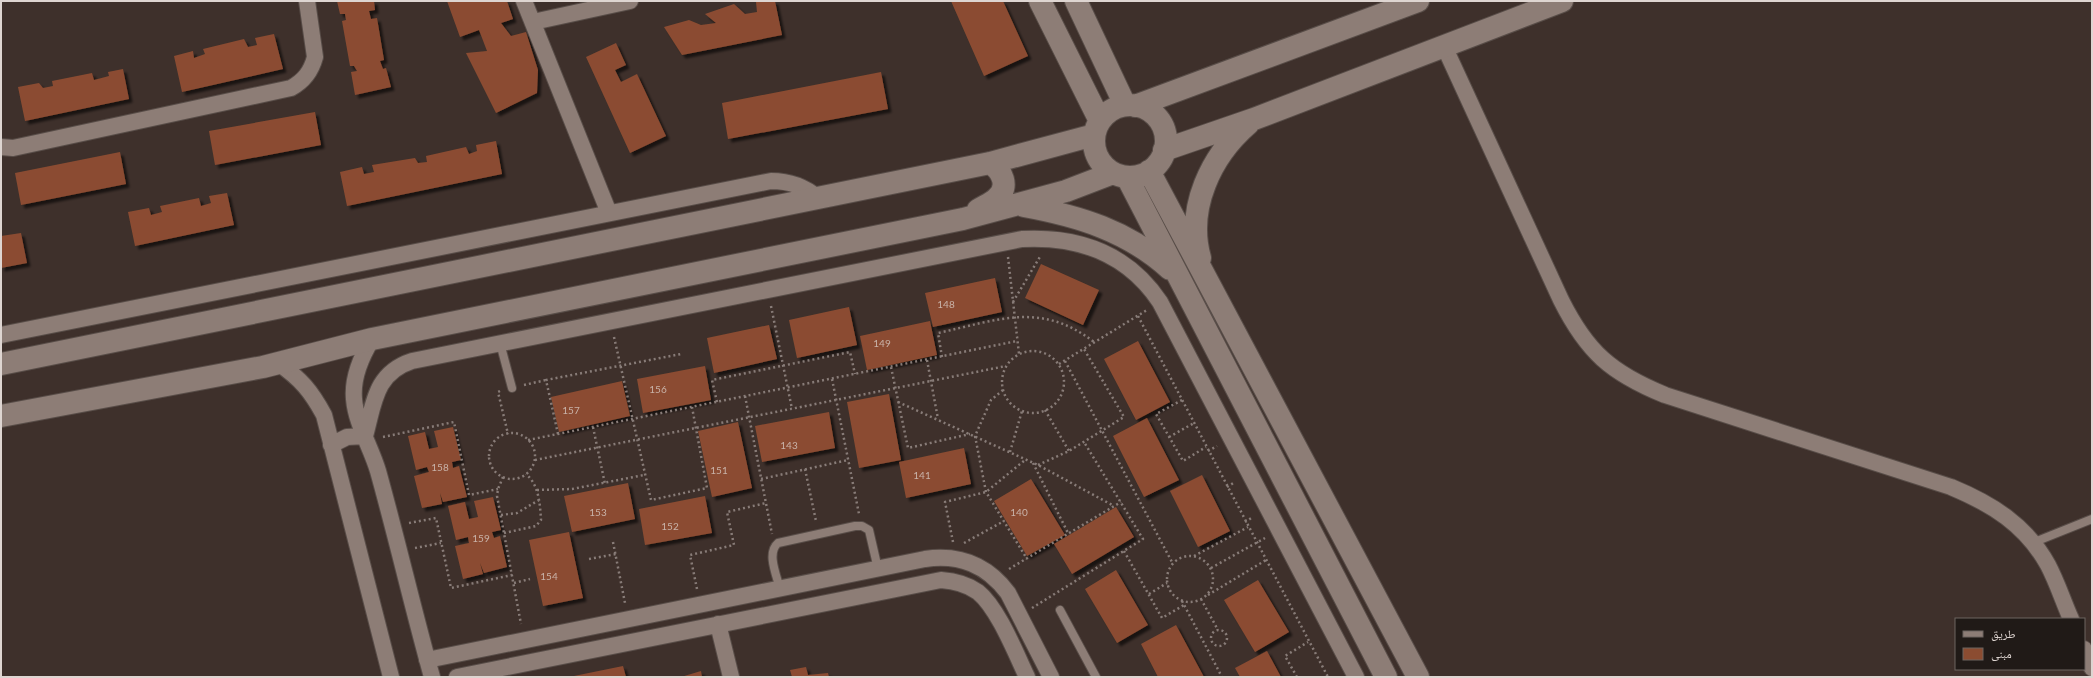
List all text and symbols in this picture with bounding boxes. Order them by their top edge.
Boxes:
house number: 148 [937,298,955,310]
house number: 149 [873,337,891,349]
house number: 156 [649,383,667,395]
house number: 157 [562,404,580,416]
house number: 143 [780,439,798,451]
house number: 158 [431,461,449,473]
house number: 151 [710,464,728,476]
house number: 141 [913,469,931,481]
house number: 153 [589,506,607,518]
house number: 140 [1010,506,1028,518]
house number: 152 [661,520,679,532]
house number: 159 [472,532,490,544]
house number: 154 [540,570,558,582]
legend [1955,618,2085,670]
text: طريق [1991,626,2016,641]
text: مبنى [1991,646,2012,661]

